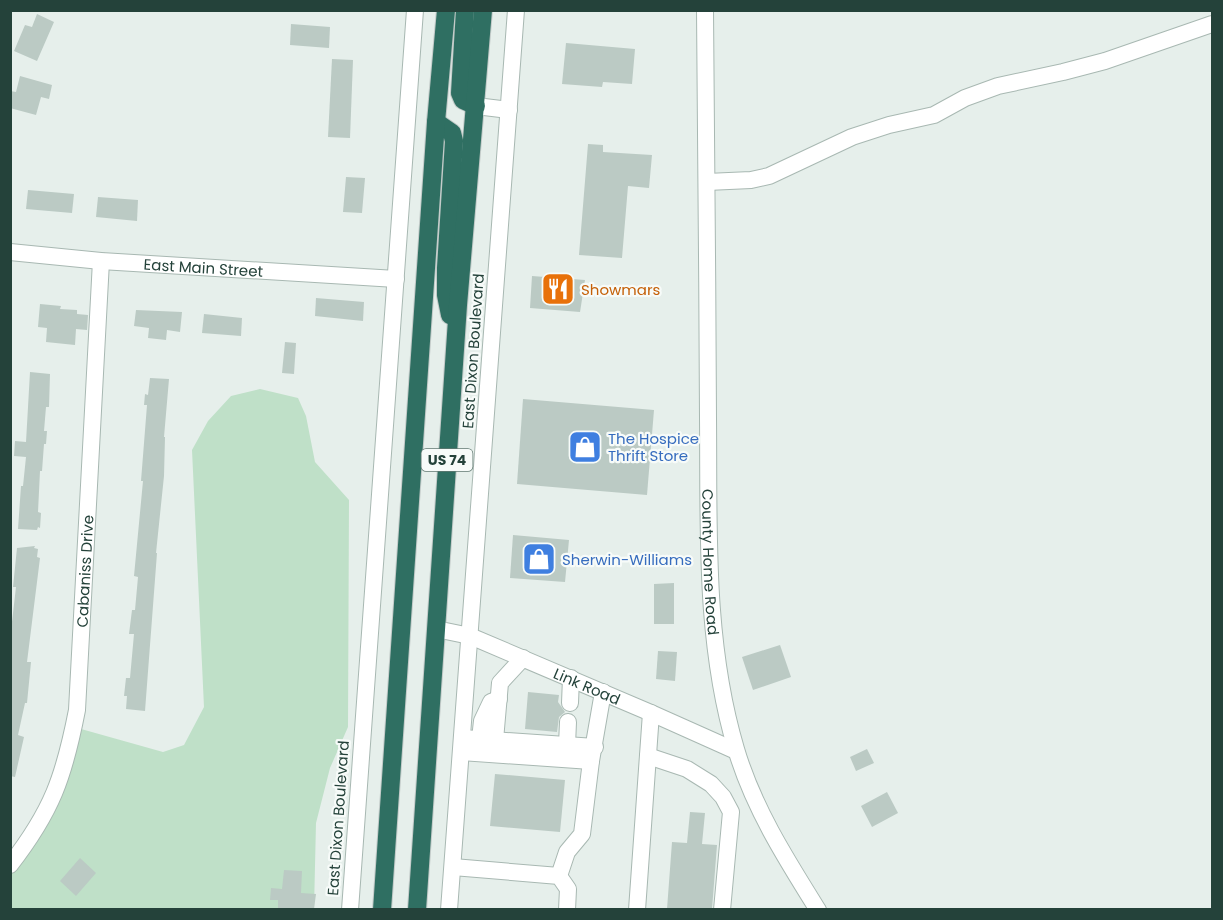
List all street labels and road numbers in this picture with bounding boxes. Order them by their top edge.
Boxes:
street label: East Main Street [143,253,264,281]
street label: East Dixon Boulevard [457,273,489,429]
road number: US 74 [422,449,472,471]
street label: County Home Road [698,489,725,636]
street label: Cabaniss Drive [71,514,98,628]
street label: Link Road [551,662,624,709]
street label: East Dixon Boulevard [322,740,354,896]

